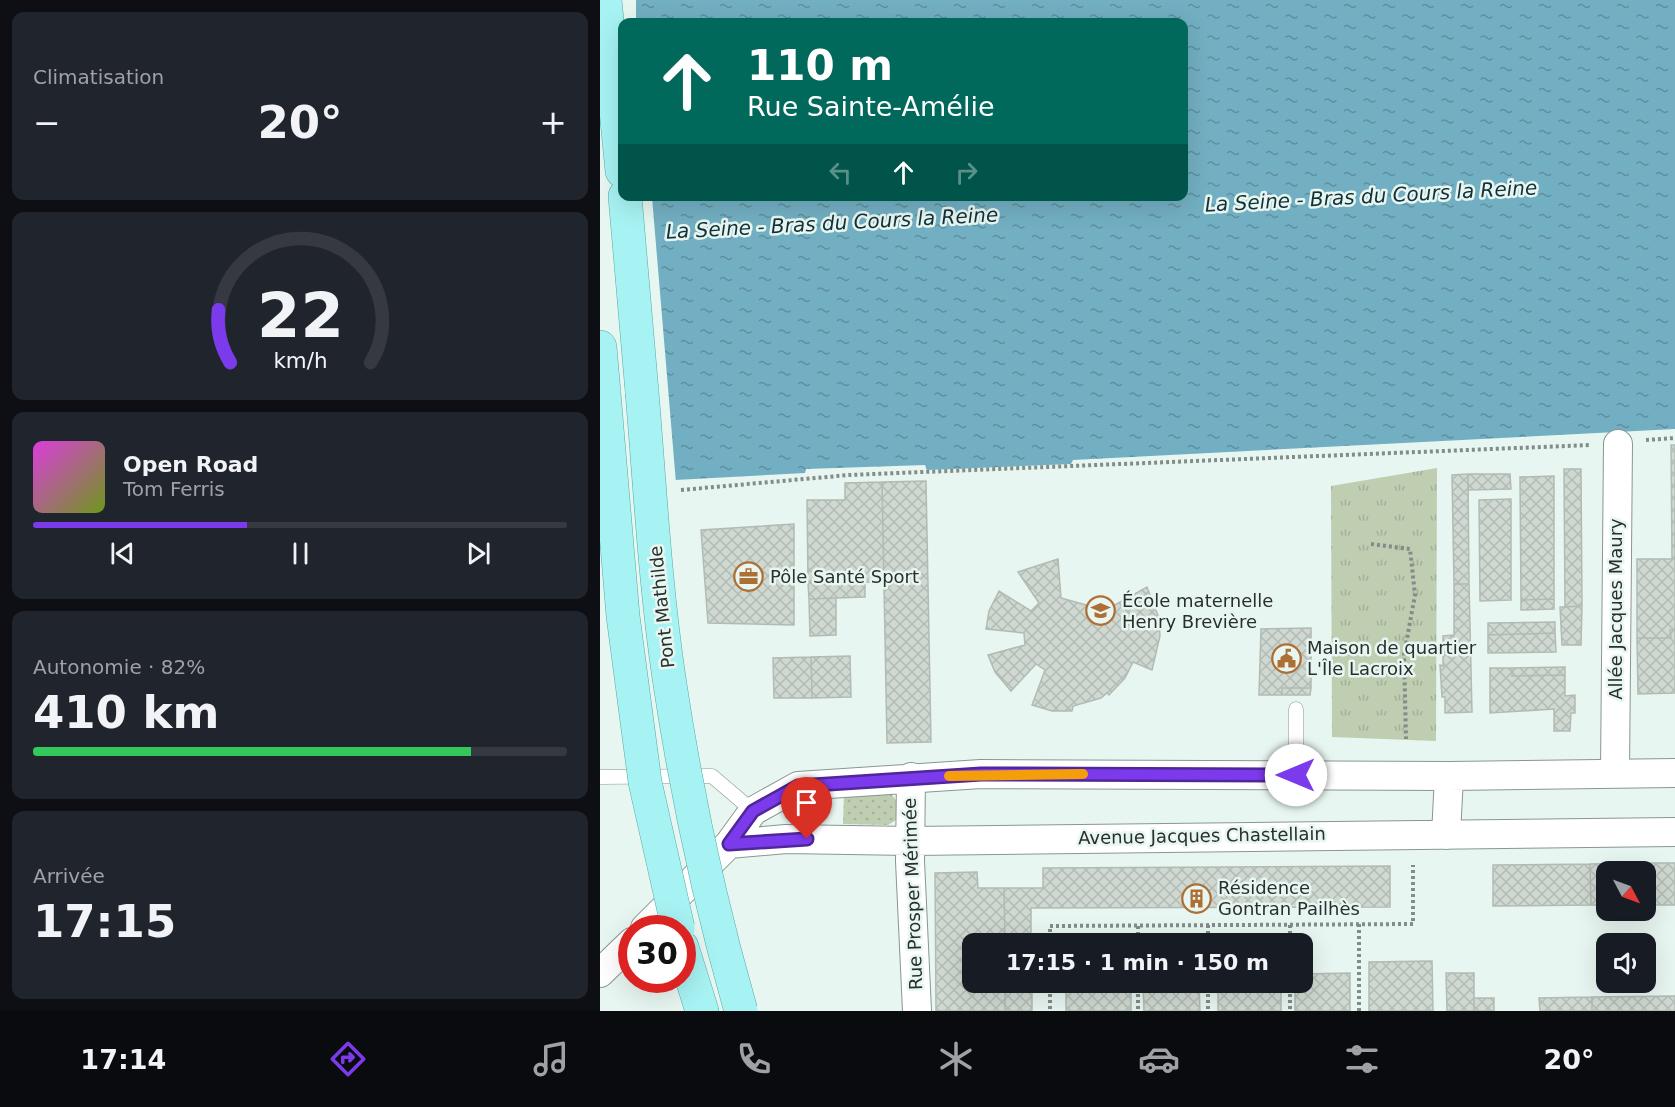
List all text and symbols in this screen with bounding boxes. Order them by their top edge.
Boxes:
text: 110 m [747,41,893,90]
icon: ahead [648,42,726,120]
text: Climatisation [33,65,164,89]
text: Rue Sainte-Amélie [747,91,995,122]
text: 20° [257,96,343,149]
text: − [33,103,61,142]
text: + [539,103,567,142]
icon: left [824,156,857,189]
icon: ahead [887,156,920,189]
icon: right [950,156,983,189]
water label: La Seine - Bras du Cours la Reine [1204,175,1538,217]
water label: La Seine - Bras du Cours la Reine [665,202,999,244]
text: 22 [257,279,343,352]
text: km/h [273,348,327,373]
text: Open Road [123,452,258,477]
text: Tom Ferris [123,477,225,501]
street label: Allée Jacques Maury [1605,518,1626,700]
icon: previous [106,537,139,570]
icon: pause [284,537,317,570]
icon: next [462,537,495,570]
street label: Pont Mathilde [645,545,678,669]
office icon: Pôle Santé Sport [733,561,765,593]
place label: Pôle Santé Sport [770,566,919,587]
place label: École maternelle Henry Brevière [1122,590,1273,632]
school or university icon: École maternelle Henry Brevière [1085,595,1117,627]
place label: Maison de quartier L'Île Lacroix [1307,637,1477,679]
public building icon: Maison de quartier L'Île Lacroix [1270,642,1302,674]
text: Autonomie · 82% [33,655,205,679]
text: 410 km [33,686,219,739]
position arrow [1264,743,1328,807]
pin [781,777,832,839]
icon: arrive [790,786,823,819]
street label: Rue Prosper Mérimée [899,798,926,990]
street label: Avenue Jacques Chastellain [1078,823,1326,848]
north arrow [1596,861,1656,921]
map controls [1596,861,1656,993]
text: Arrivée [33,864,105,888]
place label: Résidence Gontran Pailhès [1218,877,1360,919]
building icon: Résidence Gontran Pailhès [1181,882,1213,914]
text: 17:15 [33,895,176,948]
speed limit sign: 30 [618,915,696,993]
button: sound [1596,933,1656,993]
text: 17:15 · 1 min · 150 m [1006,950,1269,975]
icon: directions [327,1038,369,1080]
icon: music [530,1038,572,1080]
icon: phone [733,1038,775,1080]
icon: climate [935,1038,977,1080]
icon: car [1138,1038,1180,1080]
icon: filters [1341,1038,1383,1080]
text: 17:14 [80,1044,166,1075]
text: 20° [1543,1044,1595,1075]

